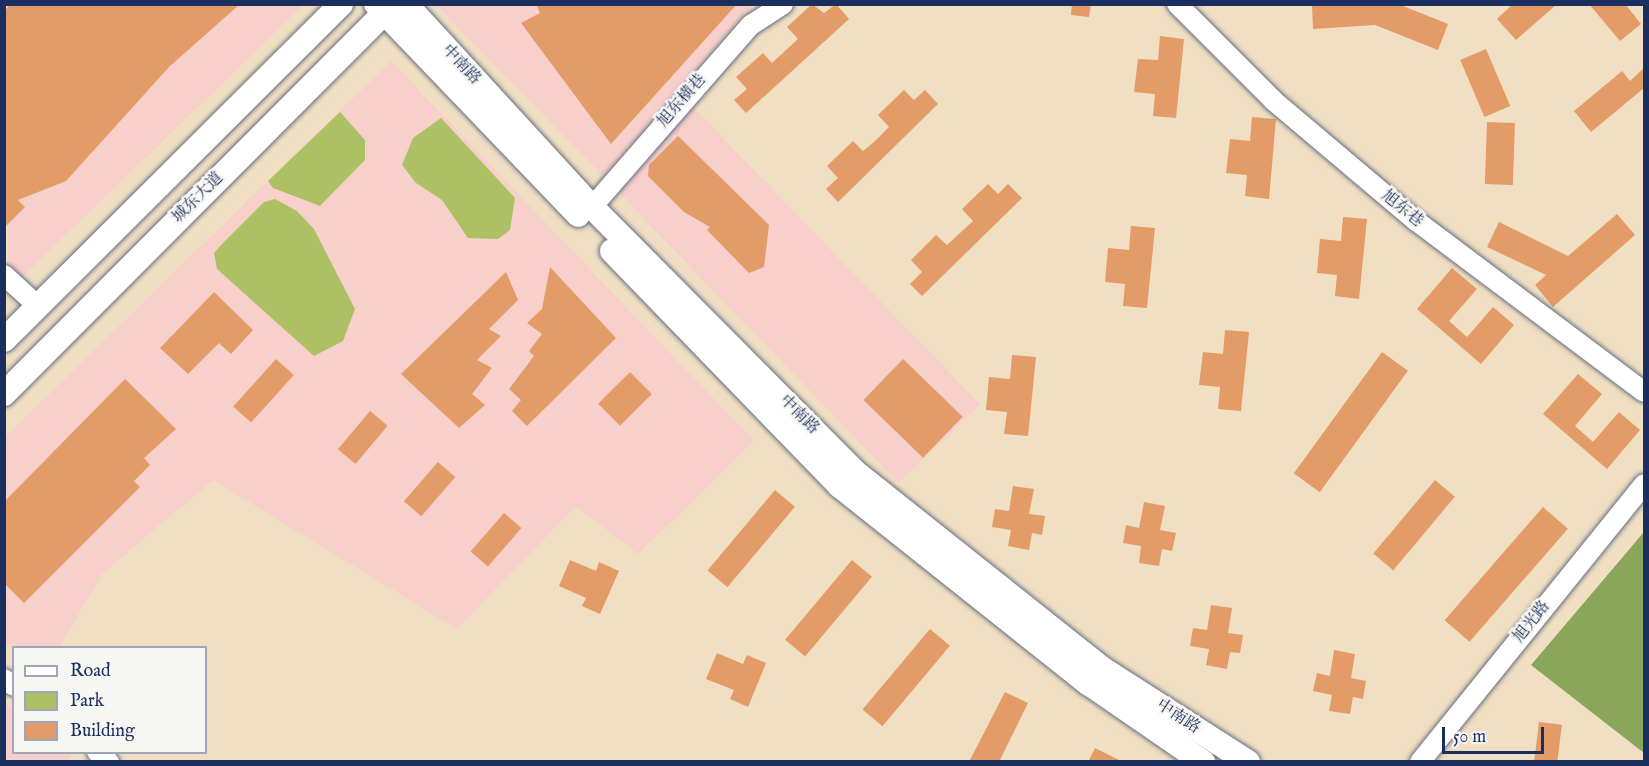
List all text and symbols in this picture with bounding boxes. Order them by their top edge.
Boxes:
street label: 中南路 [438,41,484,89]
street label: 旭东横巷 [654,71,710,131]
street label: 城东大道 [169,169,227,227]
street label: 旭东巷 [1377,186,1427,232]
street label: 中南路 [775,391,823,439]
street label: 旭光路 [1509,597,1555,647]
legend [12,646,207,754]
text: Road [70,660,111,683]
text: Park [70,690,104,713]
street label: 中南路 [1153,696,1203,738]
scale bar [1445,715,1547,753]
text: Building [70,720,135,743]
text: 50 m [1453,726,1486,749]

